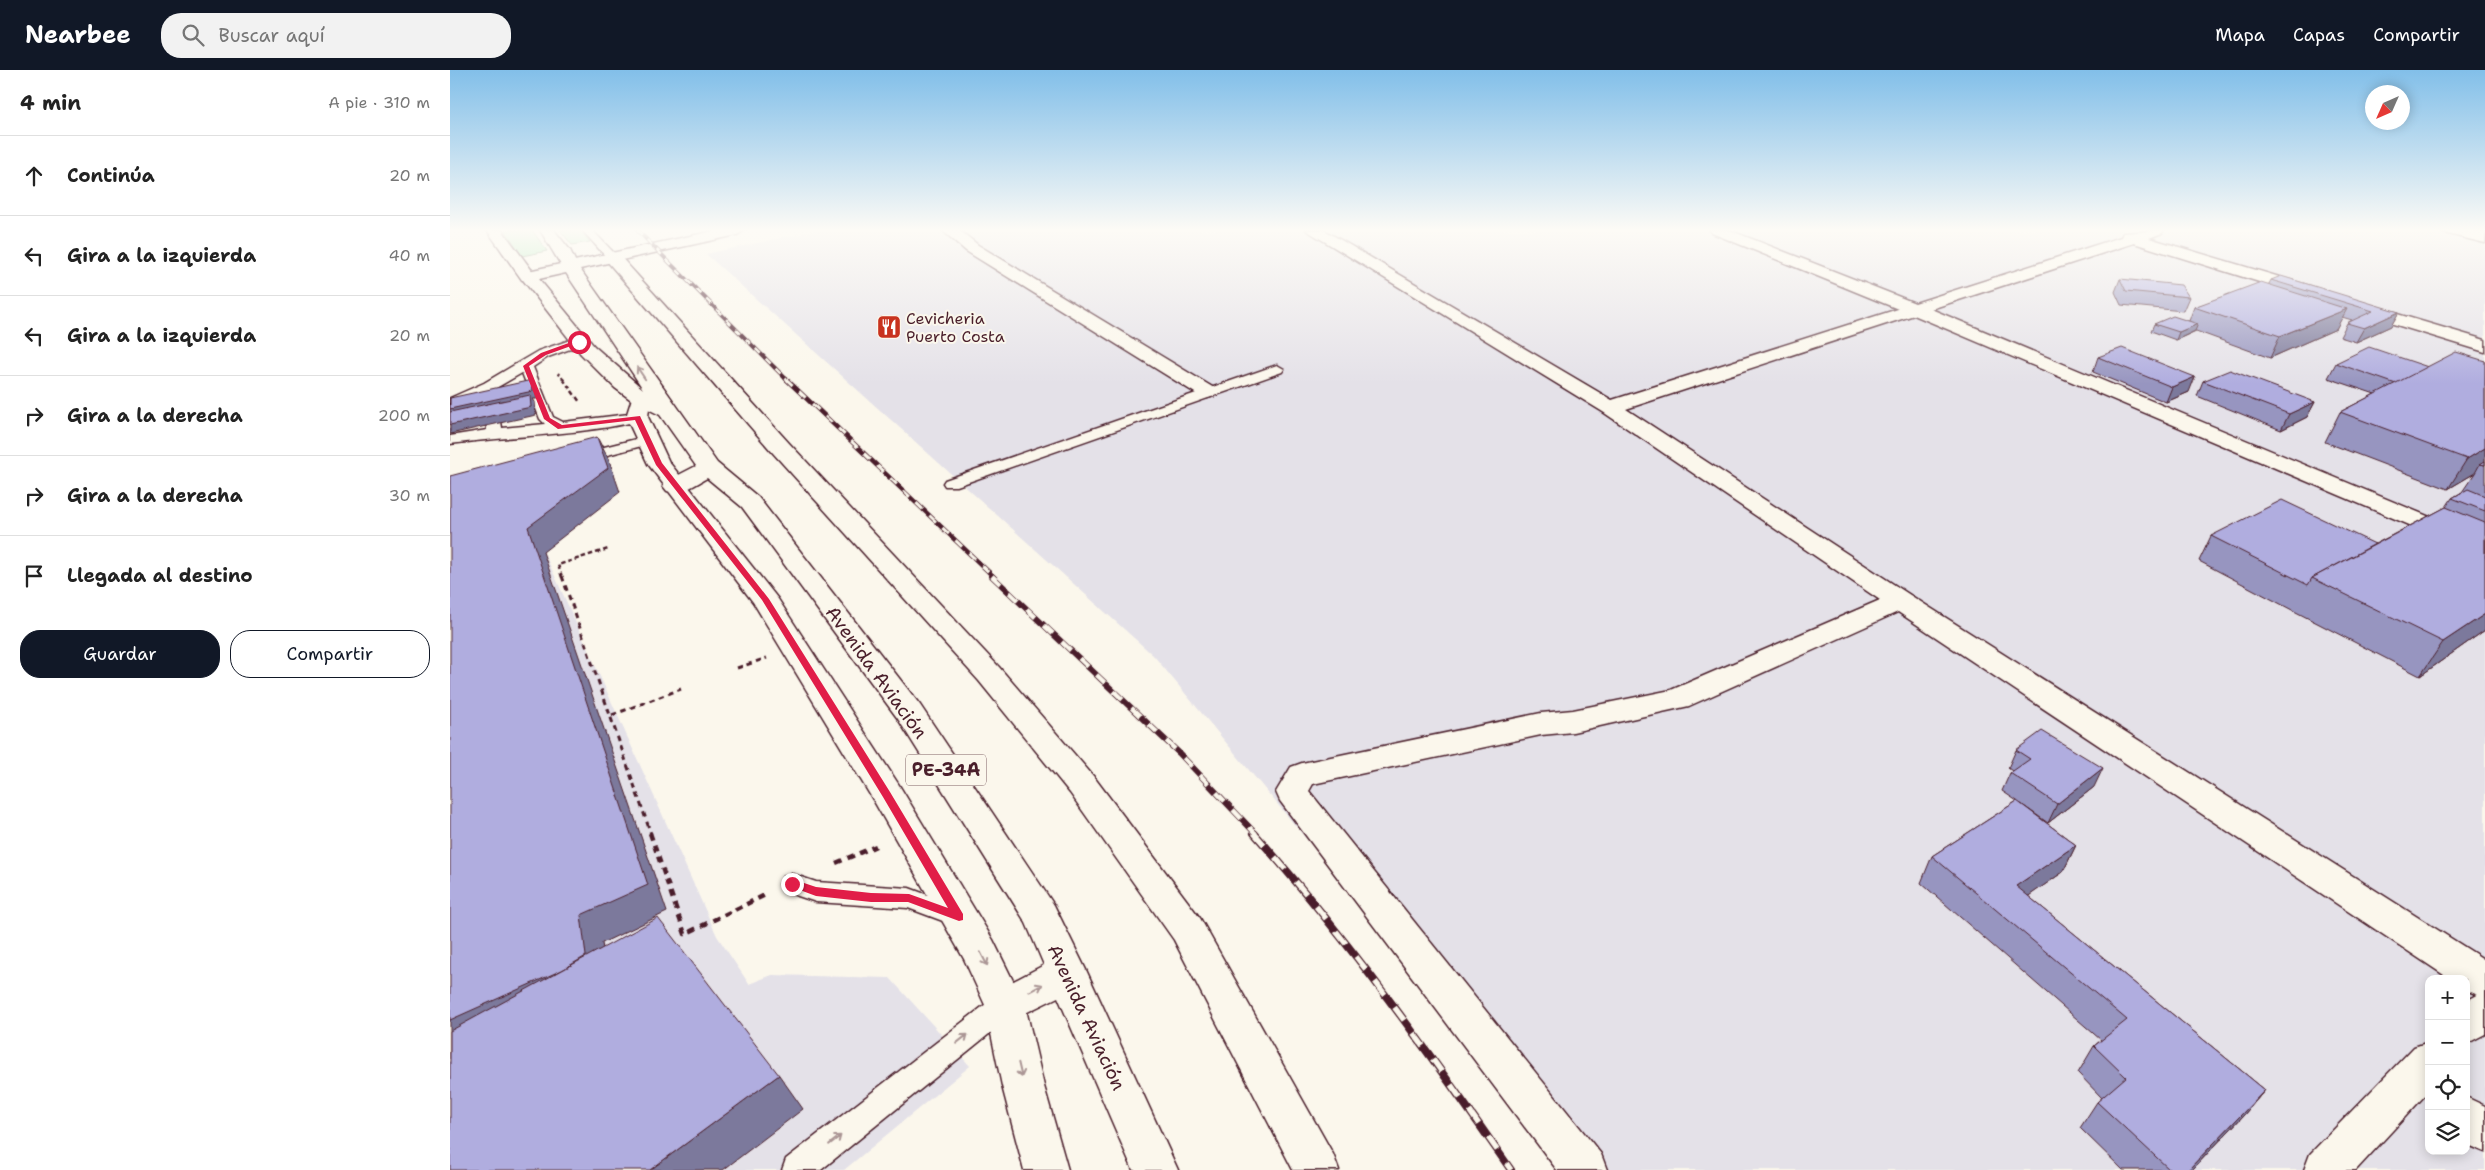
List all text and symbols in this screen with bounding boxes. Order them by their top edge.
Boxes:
search box [161,13,511,58]
text: Nearbee [25,19,131,51]
icon: search [179,21,207,49]
text: Buscar aquí [219,23,325,48]
text: Mapa [2215,23,2265,47]
text: Capas [2293,23,2345,47]
text: Compartir [2373,23,2460,47]
north arrow [2365,85,2410,130]
text: 4 min [20,89,81,117]
text: A pie · 310 m [328,92,430,113]
icon: ahead [20,162,48,190]
text: Continúa [67,163,155,188]
text: 20 m [389,165,430,186]
icon: left [20,242,48,270]
text: Gira a la izquierda [67,243,256,268]
text: 40 m [388,245,430,266]
place label: Cevicheria Puerto Costa [906,308,1005,347]
restaurant icon: Cevicheria Puerto Costa [876,314,902,340]
icon: left [20,322,48,350]
text: Gira a la izquierda [67,323,256,348]
text: 20 m [389,325,430,346]
route start [568,331,591,354]
one-way arrow [636,366,647,380]
icon: right [20,402,48,430]
text: Gira a la derecha [67,403,243,428]
text: 200 m [378,405,430,426]
icon: right [20,482,48,510]
text: Gira a la derecha [67,483,243,508]
text: 30 m [389,485,430,506]
icon: arrive [20,562,48,590]
text: Llegada al destino [67,563,253,588]
street label: Avenida Aviación [820,601,933,744]
button: Guardar [20,630,220,678]
button: Compartir [230,630,430,678]
road number: PE-34A [906,754,986,786]
route end [781,873,804,896]
street label: Avenida Aviación [1042,940,1131,1094]
one-way arrow [979,951,989,966]
map controls [2425,975,2470,1155]
button: + [2425,975,2470,1020]
one-way arrow [1029,983,1043,993]
button: − [2425,1020,2470,1065]
one-way arrow [956,1033,969,1044]
one-way arrow [1015,1061,1025,1077]
button: locate [2425,1065,2470,1110]
button: layers [2425,1110,2470,1155]
one-way arrow [828,1134,841,1145]

